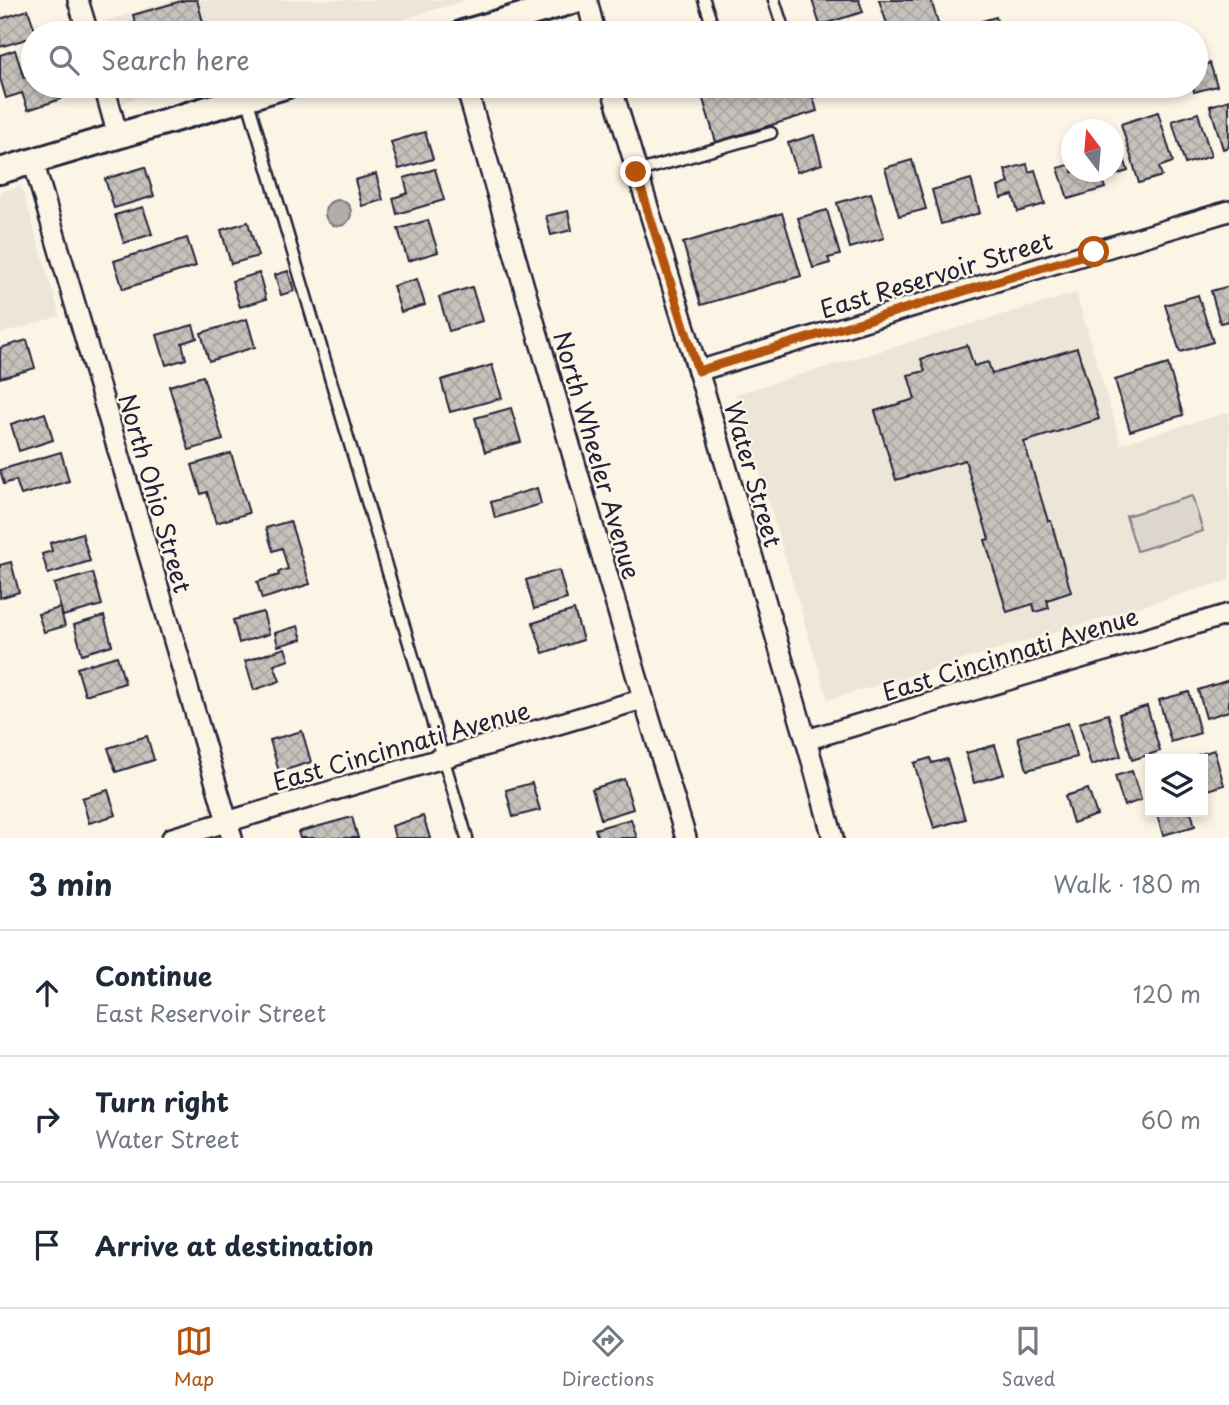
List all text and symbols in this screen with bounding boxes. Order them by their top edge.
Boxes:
search box [21,21,1208,98]
text: Search here [101,40,250,79]
icon: search [45,41,83,79]
north arrow [1061,119,1124,182]
route end [620,156,651,187]
street label: East Reservoir Street [815,221,1057,326]
route start [1078,236,1109,267]
street label: North Wheeler Avenue [545,327,651,583]
street label: North Ohio Street [110,389,202,597]
street label: Water Street [716,397,792,551]
street label: East Cincinnati Avenue [878,597,1142,709]
street label: East Cincinnati Avenue [268,691,534,799]
map controls [1145,754,1208,817]
button: layers [1145,754,1208,817]
text: 3 min [28,861,113,906]
text: Walk · 180 m [1053,866,1201,901]
text: Continue [95,956,212,995]
icon: ahead [28,974,66,1012]
text: 120 m [1133,976,1201,1011]
text: East Reservoir Street [95,995,326,1030]
text: Turn right [95,1082,229,1121]
icon: right [28,1100,66,1138]
text: 60 m [1141,1102,1201,1137]
text: Water Street [95,1121,239,1156]
icon: arrive [28,1226,66,1264]
text: Arrive at destination [95,1226,374,1265]
tab: Map [174,1322,214,1392]
tab: Directions [562,1322,654,1392]
tab: Saved [1001,1322,1055,1392]

